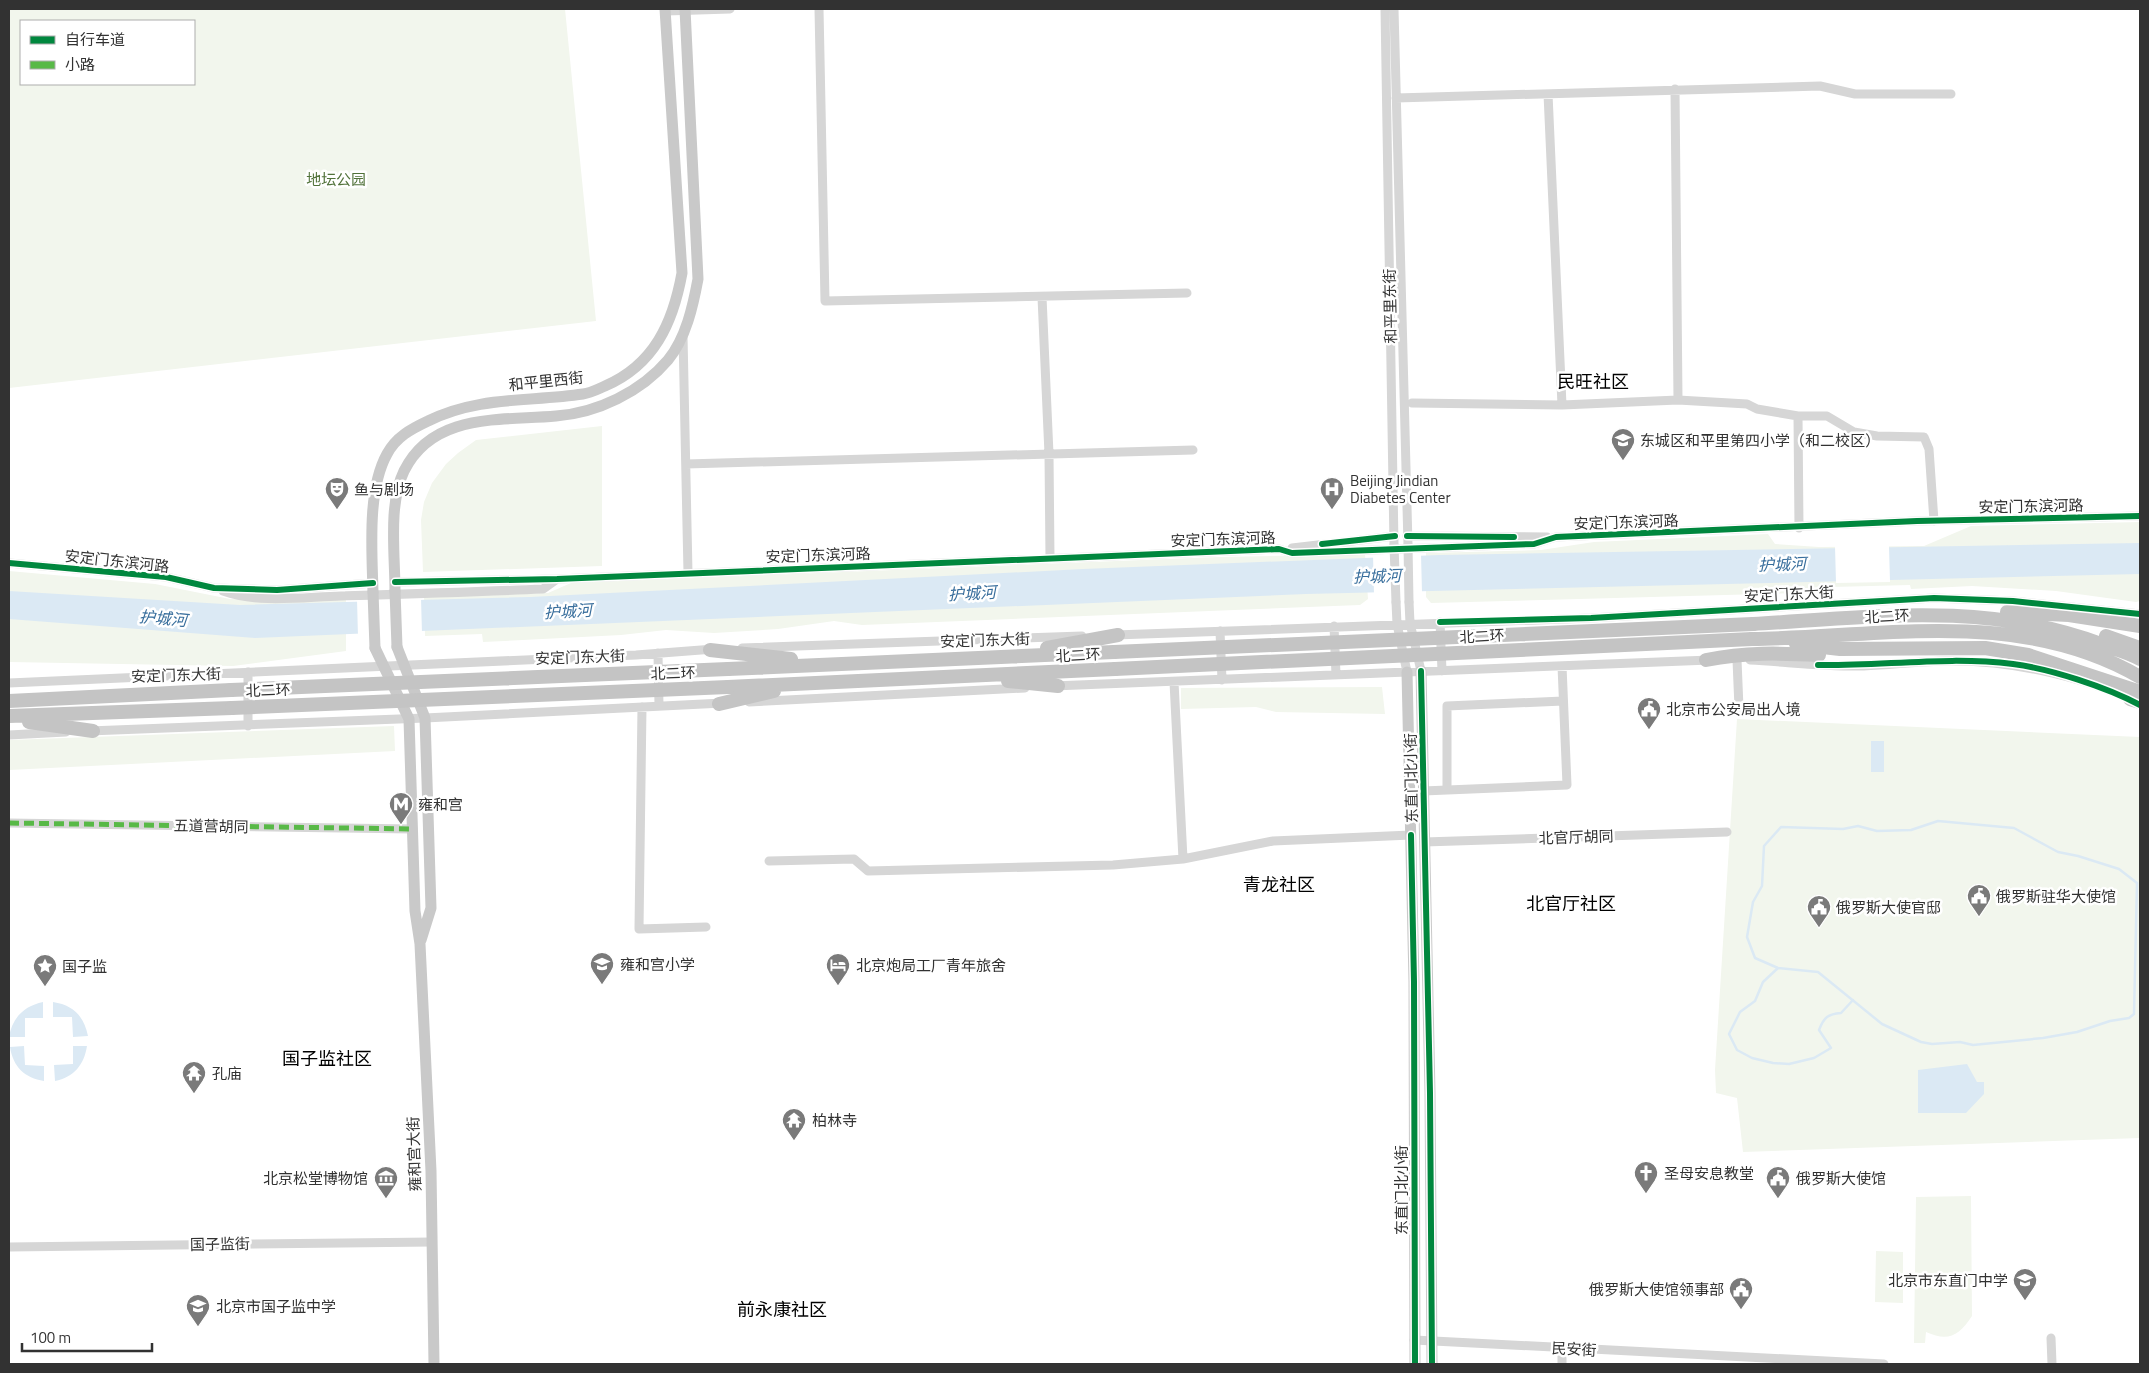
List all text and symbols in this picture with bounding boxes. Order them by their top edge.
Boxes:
legend [20,20,195,85]
text: 自行车道 [65,28,125,51]
text: 小路 [65,53,95,76]
park label: 地坛公园 [306,168,366,191]
street label: 和平里东街 [1378,268,1402,344]
street label: 和平里西街 [507,366,585,396]
district label: 民旺社区 [1557,368,1629,395]
school or university icon: 东城区和平里第四小学（和二校区） [1610,427,1636,461]
place label: 东城区和平里第四小学（和二校区） [1640,429,1880,452]
place label: Beijing Jindian Diabetes Center [1350,469,1451,509]
theatre icon: 鱼与剧场 [324,476,350,510]
hospital icon: Beijing Jindian Diabetes Center [1319,476,1345,510]
place label: 鱼与剧场 [354,478,414,501]
street label: 安定门东滨河路 [1978,494,2084,518]
street label: 安定门东滨河路 [1573,509,1679,535]
street label: 安定门东滨河路 [1170,526,1276,552]
street label: 安定门东滨河路 [765,542,871,568]
street label: 安定门东滨河路 [64,544,170,578]
water label: 护城河 [1758,551,1809,577]
water label: 护城河 [1353,563,1404,589]
water label: 护城河 [947,580,1000,606]
street label: 安定门东大街 [1743,580,1835,608]
water label: 护城河 [543,598,596,624]
street label: 北二环 [1864,603,1910,629]
water label: 护城河 [138,604,191,632]
street label: 北二环 [1459,623,1505,649]
street label: 安定门东大街 [940,627,1030,653]
street label: 北二环 [1055,642,1101,668]
street label: 安定门东大街 [535,644,625,670]
street label: 北二环 [650,661,696,685]
street label: 安定门东大街 [131,662,221,688]
street label: 北二环 [245,678,291,702]
public building icon: 北京市公安局出人境 [1636,696,1662,730]
place label: 北京市公安局出人境 [1666,698,1801,721]
street label: 东直门北小街 [1399,733,1423,823]
metro station icon: 雍和宫 [388,791,414,825]
place label: 雍和宫 [418,793,463,816]
street label: 五道营胡同 [173,814,249,838]
street label: 北官厅胡同 [1538,824,1614,850]
district label: 青龙社区 [1243,871,1315,898]
public building icon: 俄罗斯驻华大使馆 [1966,883,1992,917]
place label: 俄罗斯驻华大使馆 [1996,885,2116,908]
district label: 北官厅社区 [1526,890,1616,917]
public building icon: 俄罗斯大使官邸 [1806,894,1832,928]
place label: 俄罗斯大使官邸 [1836,896,1941,919]
school or university icon: 雍和宫小学 [589,951,615,985]
hotel icon: 北京炮局工厂青年旅舍 [825,952,851,986]
place icon: 国子监 [32,953,58,987]
place label: 雍和宫小学 [620,953,695,976]
place label: 北京炮局工厂青年旅舍 [856,954,1006,977]
place label: 国子监 [62,955,107,978]
district label: 国子监社区 [282,1045,372,1072]
temple icon: 孔庙 [181,1060,207,1094]
place label: 孔庙 [212,1062,242,1085]
temple icon: 柏林寺 [781,1107,807,1141]
place label: 柏林寺 [812,1109,857,1132]
street label: 雍和宫大街 [401,1116,427,1192]
street label: 东直门北小街 [1390,1145,1413,1235]
church icon: 圣母安息教堂 [1633,1160,1659,1194]
place label: 圣母安息教堂 [1664,1162,1754,1185]
museum icon: 北京松堂博物馆 [373,1165,399,1199]
public building icon: 俄罗斯大使馆 [1765,1165,1791,1199]
place label: 北京松堂博物馆 [263,1167,368,1190]
place label: 俄罗斯大使馆 [1796,1167,1886,1190]
street label: 国子监街 [190,1232,250,1256]
school or university icon: 北京市东直门中学 [2012,1267,2038,1301]
place label: 北京市东直门中学 [1888,1269,2008,1292]
public building icon: 俄罗斯大使馆领事部 [1728,1276,1754,1310]
place label: 俄罗斯大使馆领事部 [1589,1278,1724,1301]
school or university icon: 北京市国子监中学 [185,1293,211,1327]
place label: 北京市国子监中学 [216,1295,336,1318]
district label: 前永康社区 [737,1296,827,1323]
scale bar [22,1320,152,1352]
text: 100 m [30,1326,71,1349]
street label: 民安街 [1551,1336,1597,1362]

